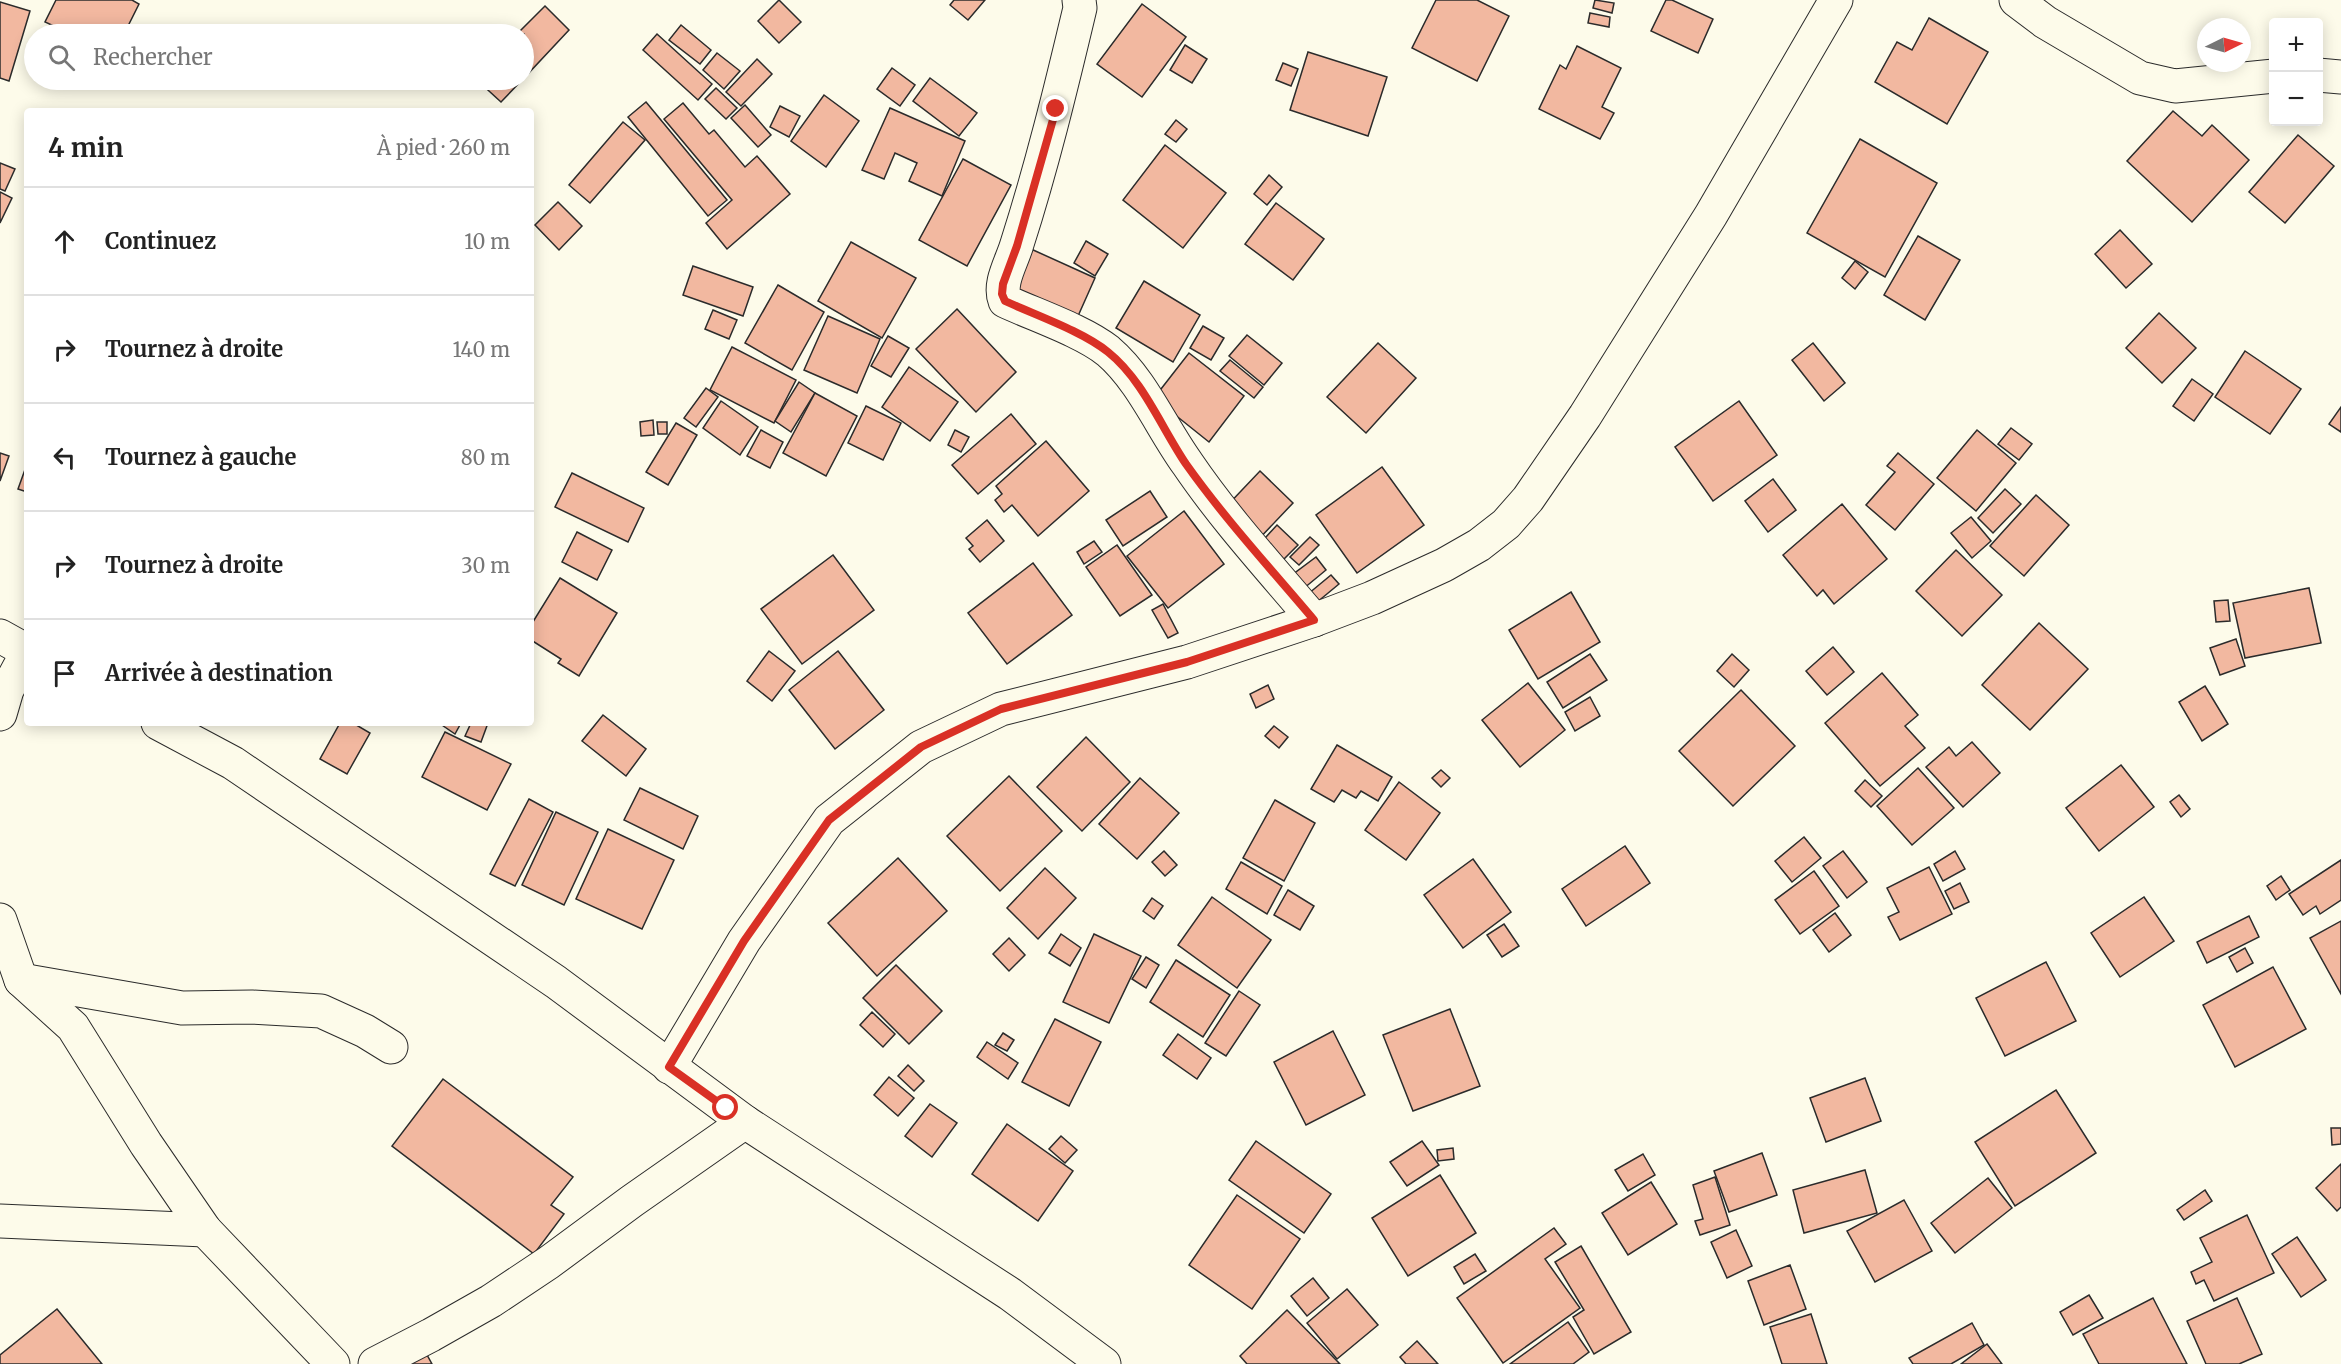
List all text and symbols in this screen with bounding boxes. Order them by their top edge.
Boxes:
north arrow [2197,18,2251,72]
map controls [2269,18,2323,126]
button: + [2269,18,2323,72]
search box [24,24,534,90]
icon: search [45,41,78,74]
text: Rechercher [93,43,213,71]
button: − [2269,72,2323,126]
route end [1042,95,1068,121]
text: 4 min [48,131,123,164]
text: À pied · 260 m [377,135,510,160]
icon: ahead [48,225,81,258]
text: Continuez [105,227,216,255]
text: 10 m [464,229,510,254]
icon: right [48,333,81,366]
text: Tournez à droite [105,335,283,363]
text: 140 m [453,337,510,362]
icon: left [48,441,81,474]
text: Tournez à gauche [105,443,296,471]
text: 80 m [461,445,510,470]
icon: right [48,549,81,582]
text: Tournez à droite [105,551,283,579]
text: 30 m [461,553,510,578]
icon: arrive [48,657,81,690]
text: Arrivée à destination [105,659,333,687]
route start [712,1094,738,1120]

